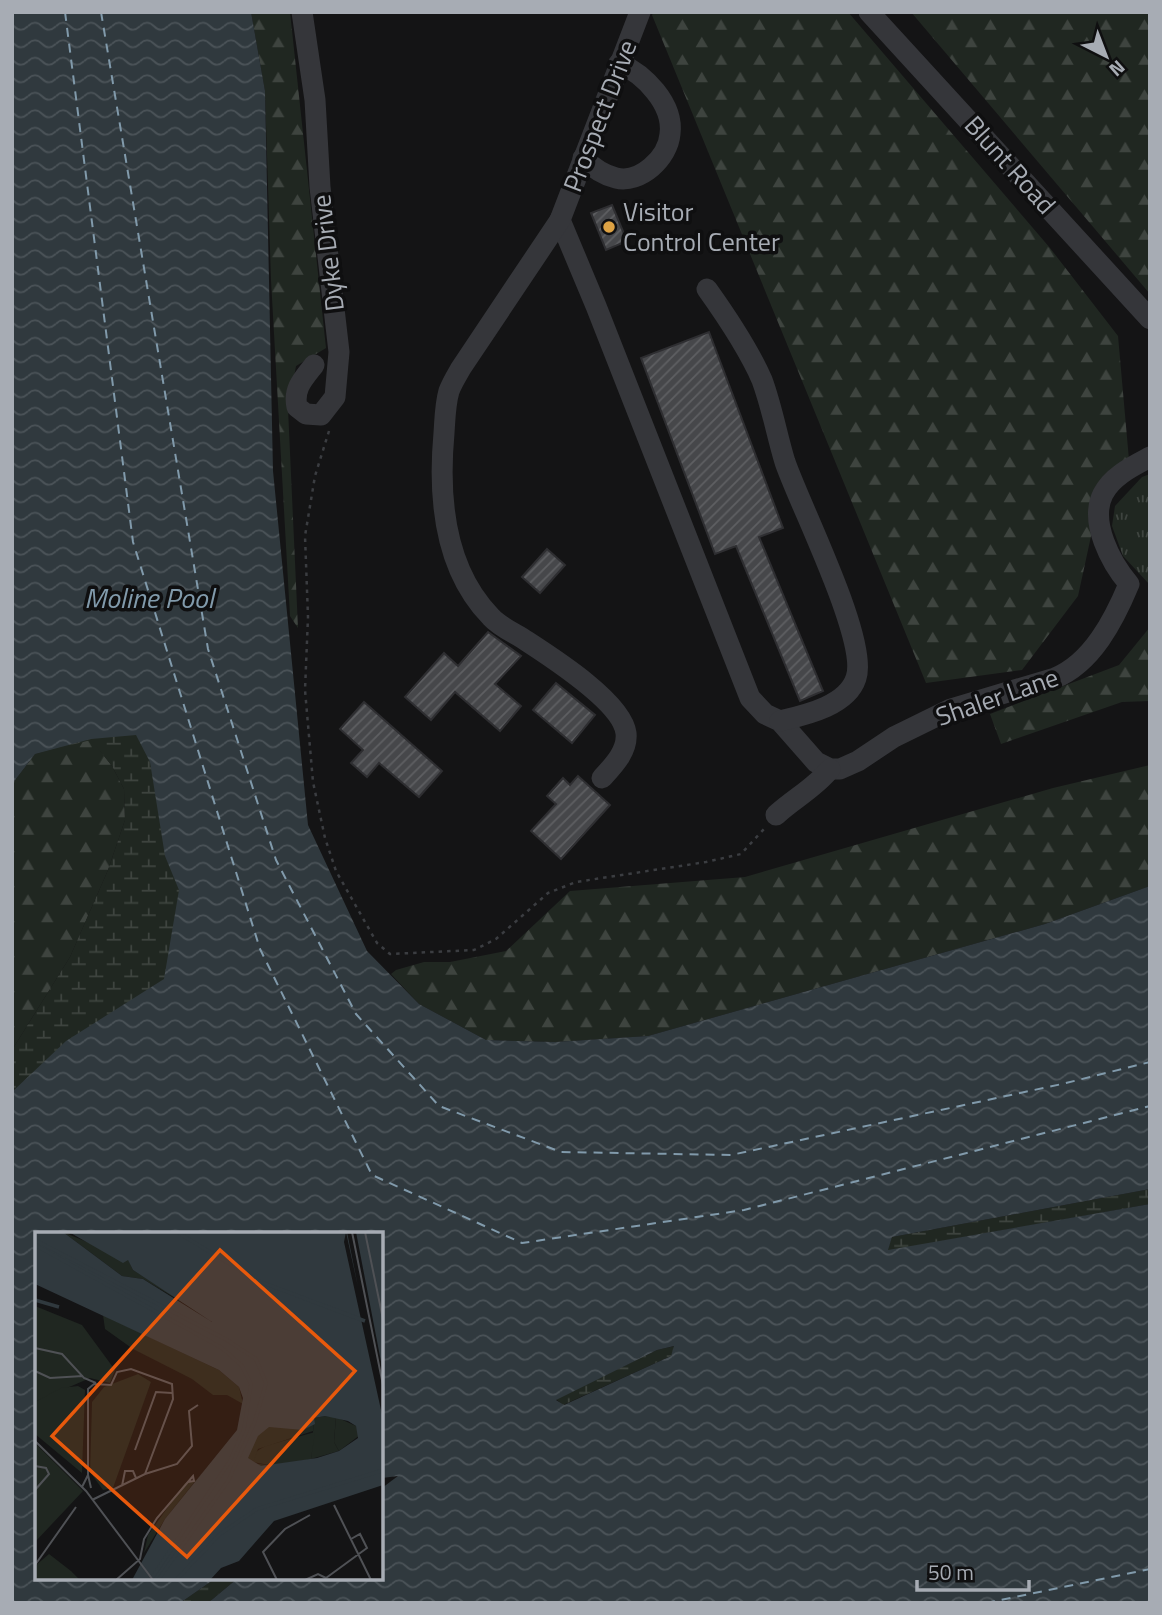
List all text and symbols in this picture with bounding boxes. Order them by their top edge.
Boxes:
north arrow [1071,21,1141,91]
street label: Prospect Drive [553,34,646,197]
text: N [1103,54,1132,84]
street label: Blunt Road [955,107,1065,223]
place label: Visitor Control Center [623,192,780,261]
street label: Dyke Drive [301,193,354,314]
marker: Visitor Control Center [601,219,617,235]
water label: Moline Pool [84,576,217,619]
street label: Shaler Lane [930,657,1063,736]
inset map [35,1232,383,1580]
scale bar [917,1548,1029,1592]
text: 50 m [928,1556,974,1588]

